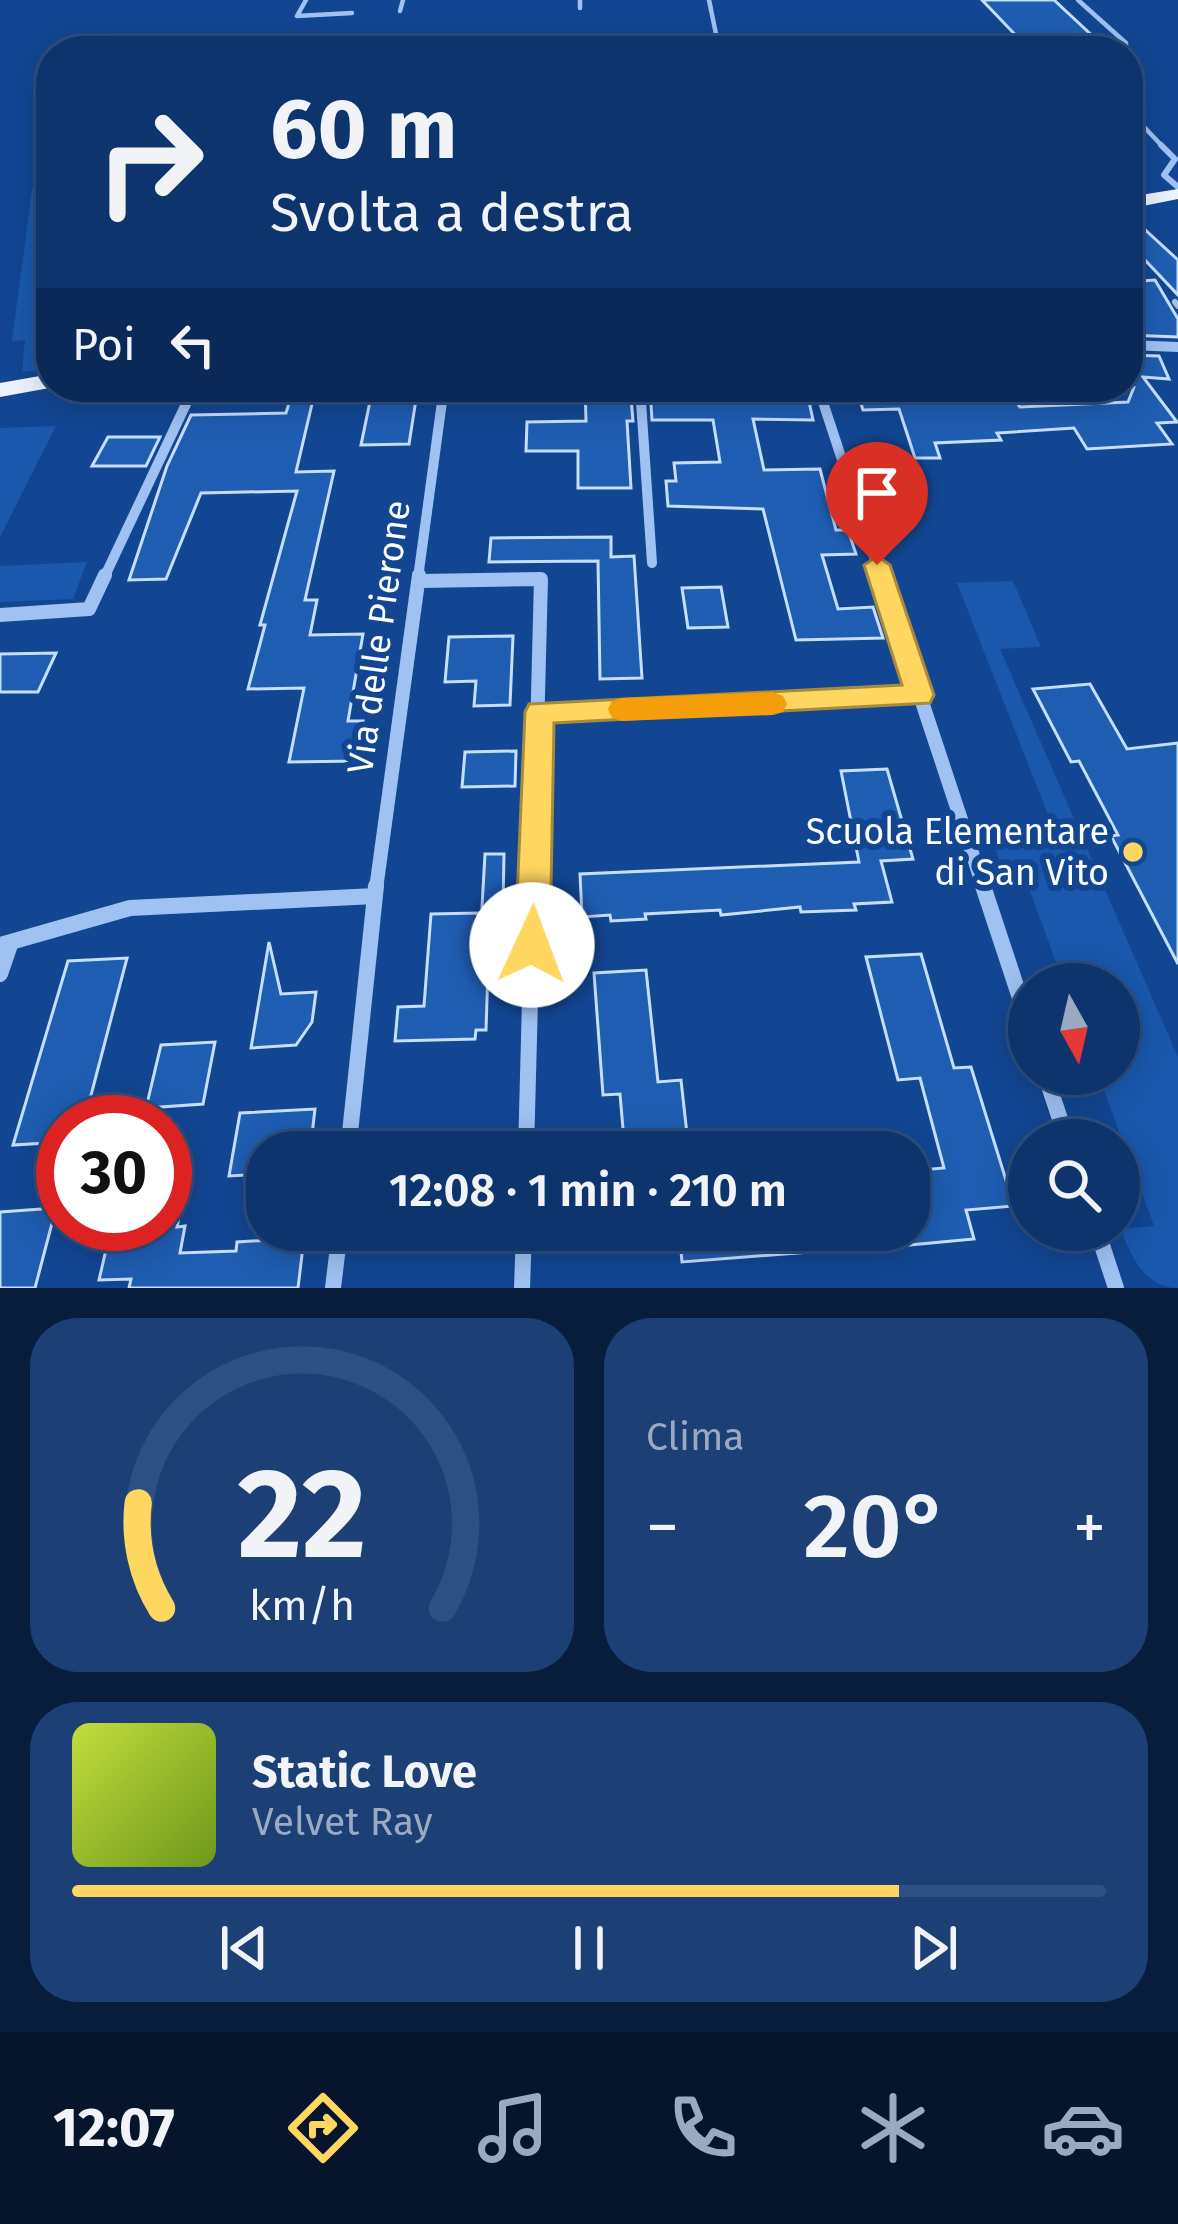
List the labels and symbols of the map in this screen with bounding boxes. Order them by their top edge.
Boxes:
pin [826,442,928,565]
street label: Via delle Pierone [338,498,420,777]
place label: Scuola Elementare di San Vito [806,810,1109,895]
marker: Scuola Elementare di San Vito [1120,839,1146,865]
position arrow [469,882,595,1008]
north arrow [1008,963,1140,1095]
speed limit sign: 30 [36,1095,192,1251]

